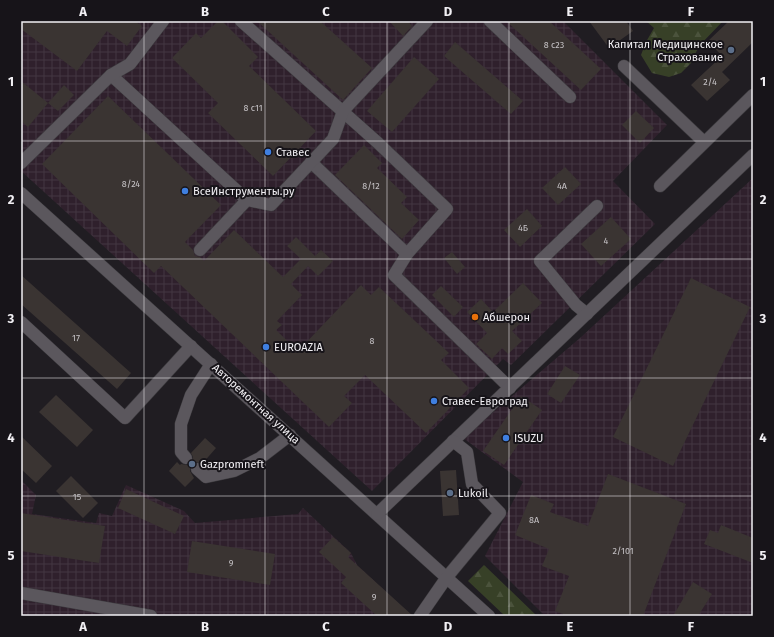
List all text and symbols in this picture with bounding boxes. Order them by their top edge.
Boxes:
text: A [78,4,87,19]
text: B [201,4,209,19]
text: C [322,4,330,19]
text: D [444,4,453,19]
text: E [567,4,574,19]
text: F [688,4,695,19]
place label: Капитал Медицинское Страхование [608,38,723,64]
house number: 8 с23 [544,40,564,50]
marker: Капитал Медицинское Страхование [726,45,736,55]
text: 1 [8,74,14,89]
text: 1 [760,74,766,89]
house number: 2/4 [703,77,717,87]
house number: 8 с11 [243,103,263,113]
place label: Ставес [276,146,310,159]
marker: Ставес [263,147,273,157]
house number: 8/24 [122,179,140,189]
house number: 8/12 [362,181,380,191]
house number: 4А [557,181,568,191]
place label: ВсеИнструменты.ру [193,185,295,198]
marker: ВсеИнструменты.ру [180,186,190,196]
text: 2 [8,192,15,207]
text: 2 [760,192,767,207]
house number: 4Б [518,223,528,233]
house number: 4 [604,236,609,246]
text: 3 [7,311,15,326]
place label: Абшерон [483,311,530,324]
text: 3 [759,311,767,326]
marker: Абшерон [470,312,480,322]
house number: 17 [72,333,80,343]
house number: 8 [370,336,375,346]
place label: EUROAZIA [274,341,324,354]
marker: EUROAZIA [261,342,271,352]
street label: Авторемонтная улица [210,361,302,447]
place label: Ставес-Евроград [442,395,528,408]
marker: Ставес-Евроград [429,396,439,406]
text: 4 [7,430,15,445]
text: 4 [759,430,767,445]
place label: ISUZU [514,432,543,445]
marker: ISUZU [501,433,511,443]
place label: Gazpromneft [200,458,264,471]
marker: Gazpromneft [187,459,197,469]
place label: Lukoil [458,487,488,500]
marker: Lukoil [445,488,455,498]
house number: 15 [73,492,82,502]
house number: 8А [529,515,540,525]
house number: 2/101 [612,546,634,556]
text: 5 [8,548,15,563]
text: 5 [760,548,767,563]
house number: 9 [229,558,234,568]
house number: 9 [372,592,377,602]
text: A [78,619,87,634]
text: B [201,619,209,634]
text: C [322,619,330,634]
text: D [444,619,453,634]
text: E [567,619,574,634]
text: F [688,619,695,634]

